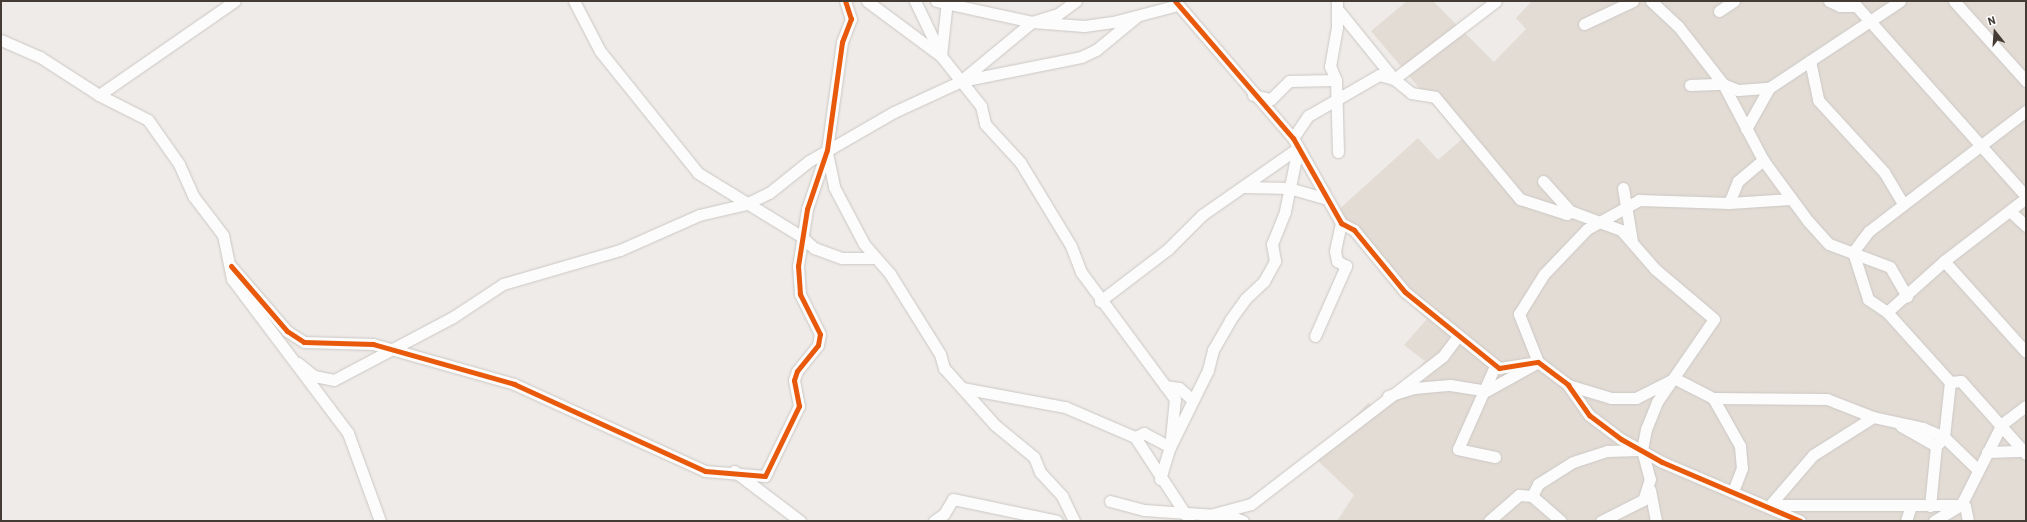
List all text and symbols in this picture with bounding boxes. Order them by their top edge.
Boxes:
north arrow [1975,12,2015,52]
text: N [1986,13,1997,27]

